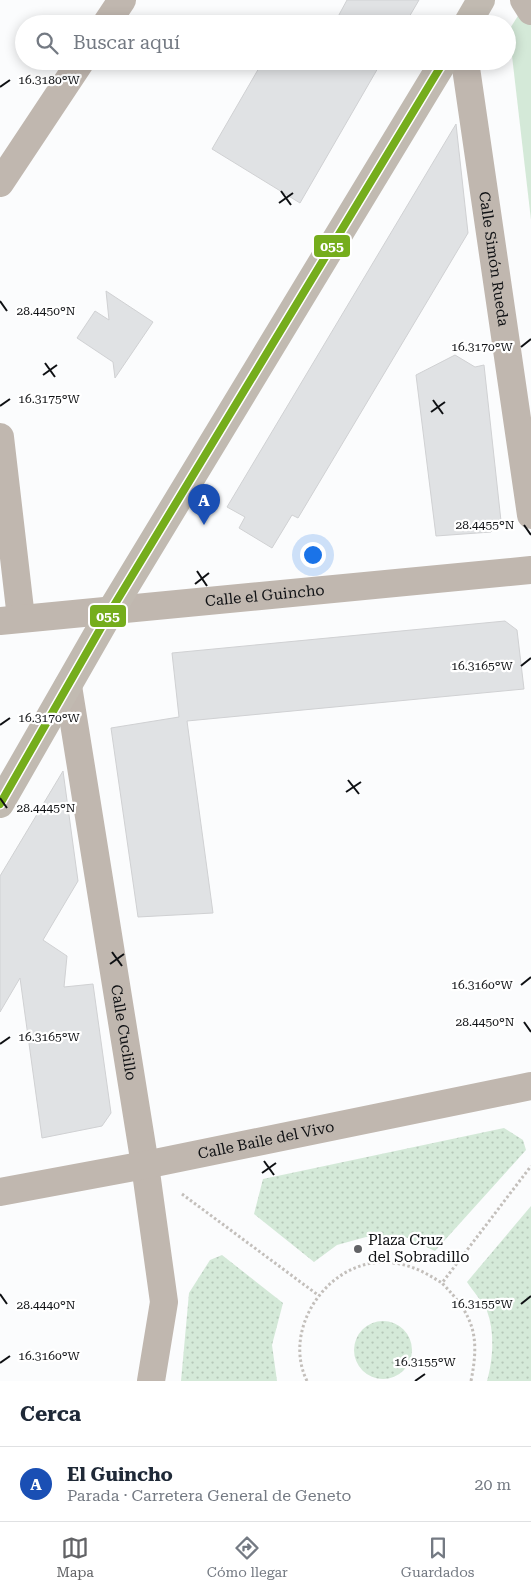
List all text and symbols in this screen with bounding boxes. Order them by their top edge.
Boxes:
search box [15,15,516,70]
icon: search [33,29,61,57]
text: Buscar aquí [73,31,180,54]
text: 16.3180°W [18,73,81,87]
street label: Calle Simón Rueda [475,190,512,328]
line badge: 055 [313,234,351,258]
text: 055 [320,238,344,254]
text: 28.4450°N [17,304,76,318]
text: 16.3170°W [451,340,514,354]
text: 16.3175°W [18,392,81,406]
pin: A [188,484,220,525]
text: 28.4455°N [456,518,515,532]
your location [300,542,326,568]
street label: Calle el Guincho [204,581,325,610]
line badge: 055 [89,604,127,628]
text: 055 [96,608,120,624]
text: 16.3165°W [451,659,514,673]
text: 16.3170°W [18,711,81,725]
text: 28.4445°N [17,801,76,815]
text: 16.3160°W [451,978,514,992]
street label: Calle Cuclillo [107,983,140,1082]
text: 28.4450°N [456,1015,515,1029]
text: 16.3165°W [18,1030,81,1044]
street label: Calle Baile del Vivo [196,1117,336,1163]
place label: Plaza Cruz del Sobradillo [368,1231,469,1266]
marker: Plaza Cruz del Sobradillo [352,1243,364,1255]
text: 16.3155°W [451,1297,514,1311]
text: 28.4440°N [17,1298,76,1312]
text: 16.3160°W [18,1349,81,1363]
text: 16.3155°W [394,1355,457,1369]
text: Cerca [20,1402,81,1426]
text: El Guincho [67,1463,173,1486]
text: A [30,1475,42,1494]
text: 20 m [474,1475,511,1494]
text: Parada · Carretera General de Geneto [67,1486,351,1505]
tab: Mapa [56,1534,94,1580]
tab: Cómo llegar [207,1534,288,1580]
tab: Guardados [401,1534,475,1580]

